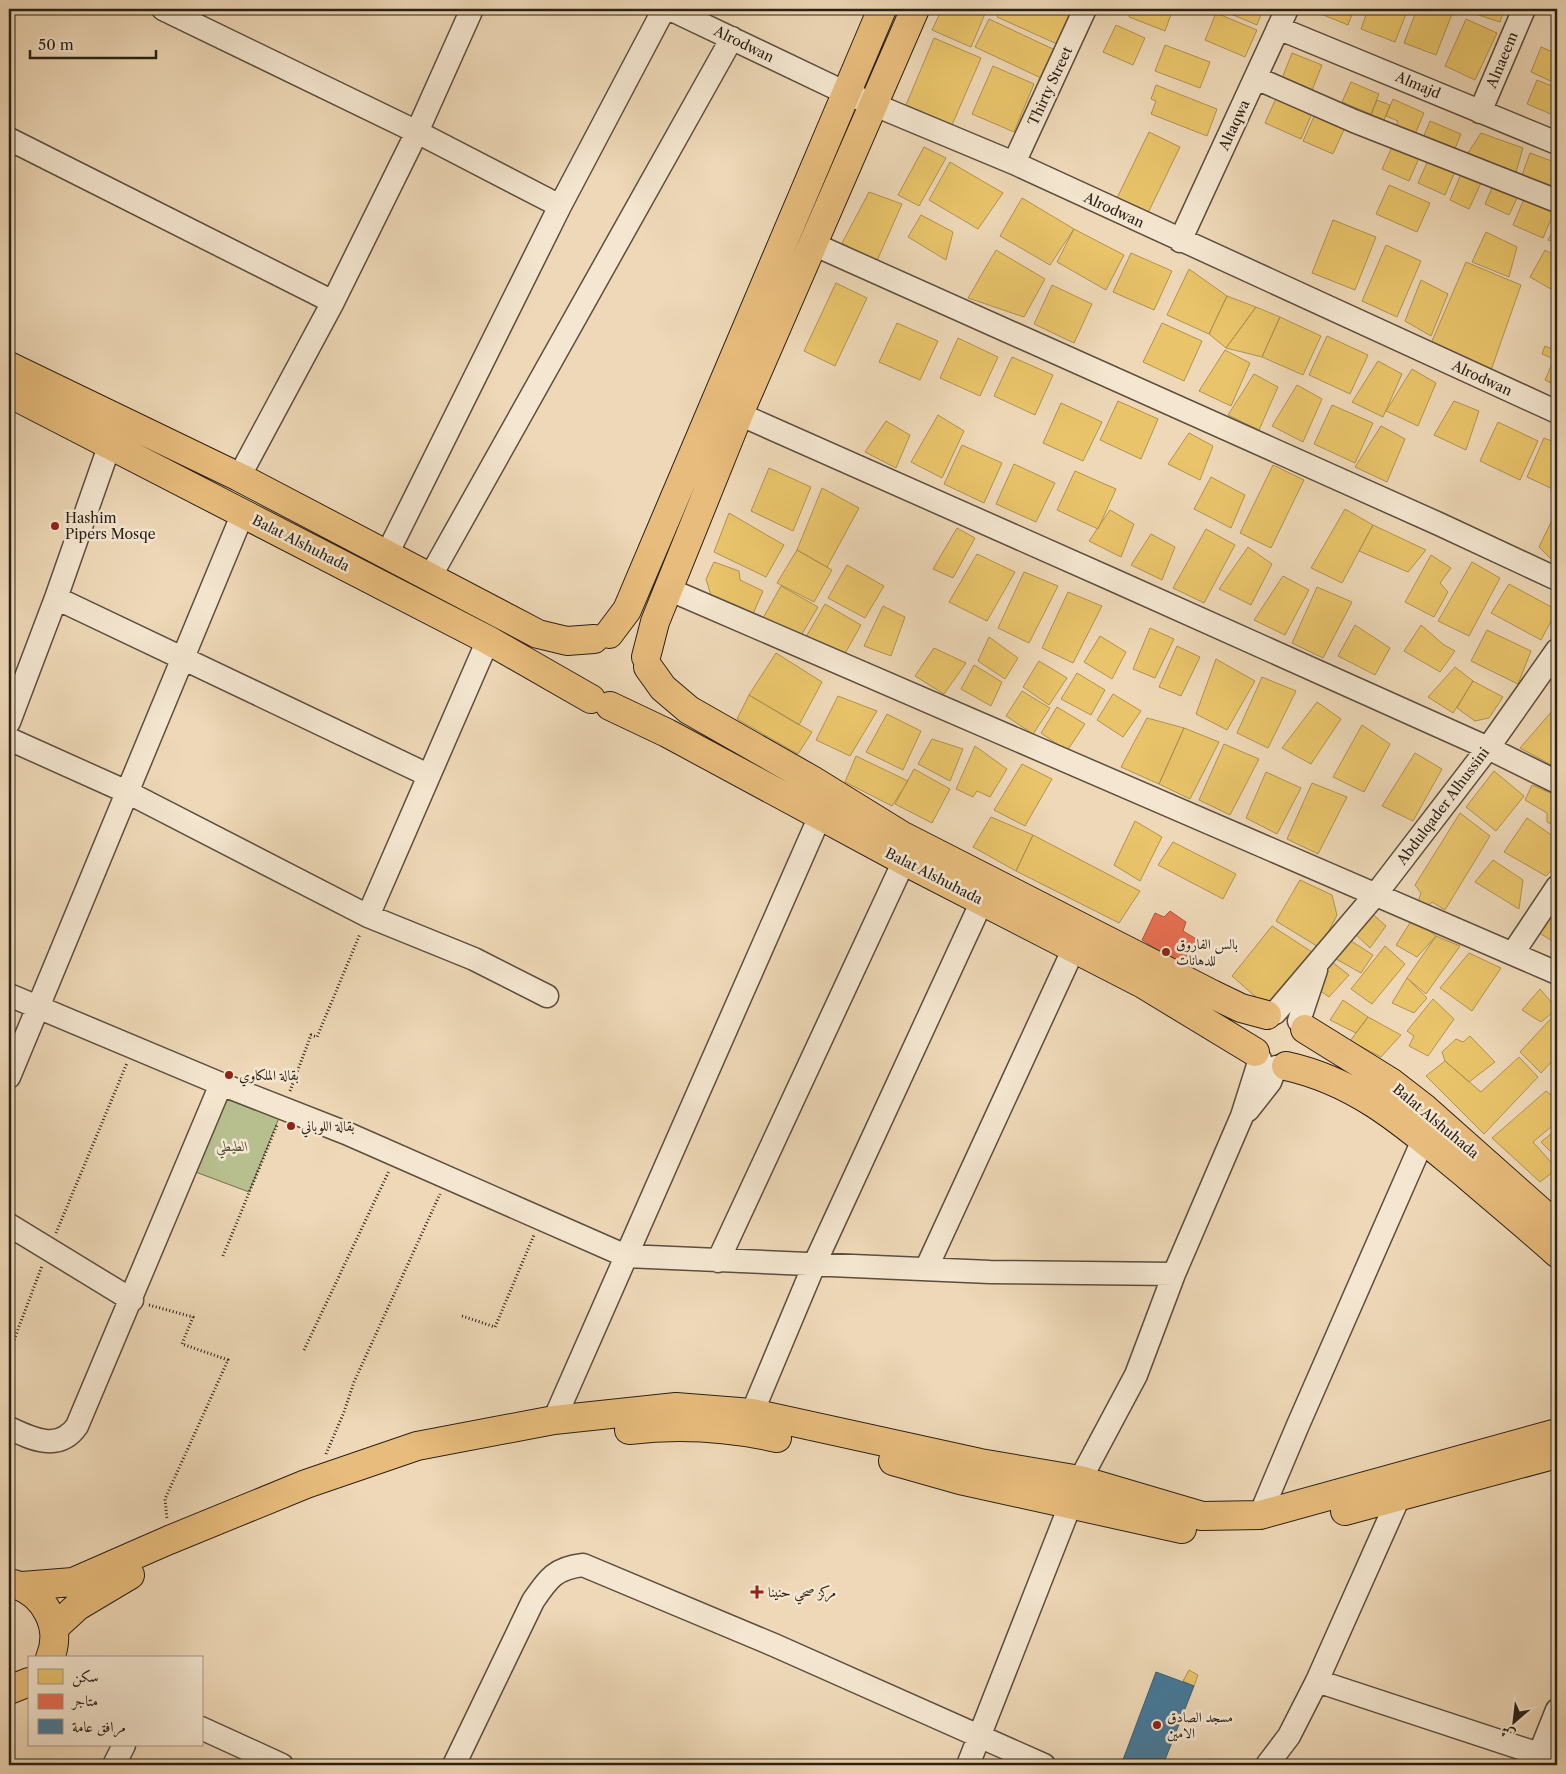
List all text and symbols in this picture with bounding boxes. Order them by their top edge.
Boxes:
street label: Alrodwan [710,21,777,66]
scale bar [30,28,156,60]
street label: Alnaeem [1482,29,1522,92]
text: 50 m [38,35,74,54]
street label: Thirty Street [1024,44,1076,128]
street label: Almajd [1392,67,1444,103]
street label: Altaqwa [1214,96,1254,154]
street label: Alrodwan [1080,188,1147,232]
street label: Alrodwan [1448,356,1515,400]
place label: Hashim Pipers Mosqe [65,509,156,543]
street label: Balat Alshuhada [249,511,353,576]
marker: Hashim Pipers Mosqe [49,520,61,532]
street label: Abdulqader Alhussini [1392,744,1493,869]
street label: Balat Alshuhada [882,844,986,909]
place label: بالس الفاروق للدهانات [1176,935,1238,969]
marker: بالس الفاروق للدهانات [1160,946,1172,958]
place label: بقالة الملكاوي [239,1066,299,1087]
marker: بقالة الملكاوي [223,1069,235,1081]
street label: Balat Alshuhada [1389,1080,1483,1163]
place label: بقالة اللوباني [301,1117,355,1138]
marker: بقالة اللوباني [285,1120,297,1132]
park label: الطيطي [216,1137,248,1159]
place label: مركز صحي حنينا [768,1583,836,1605]
marker: مركز صحي حنينا [750,1585,764,1599]
legend [28,1656,202,1746]
text: سكن [72,1667,99,1687]
text: متاجر [70,1691,98,1710]
north arrow [1488,1696,1538,1746]
place label: مسجد الصادق الامين [1167,1708,1233,1742]
text: مرافق عامة [72,1717,126,1738]
marker: مسجد الصادق الامين [1151,1719,1163,1731]
text: ش [1497,1722,1518,1745]

